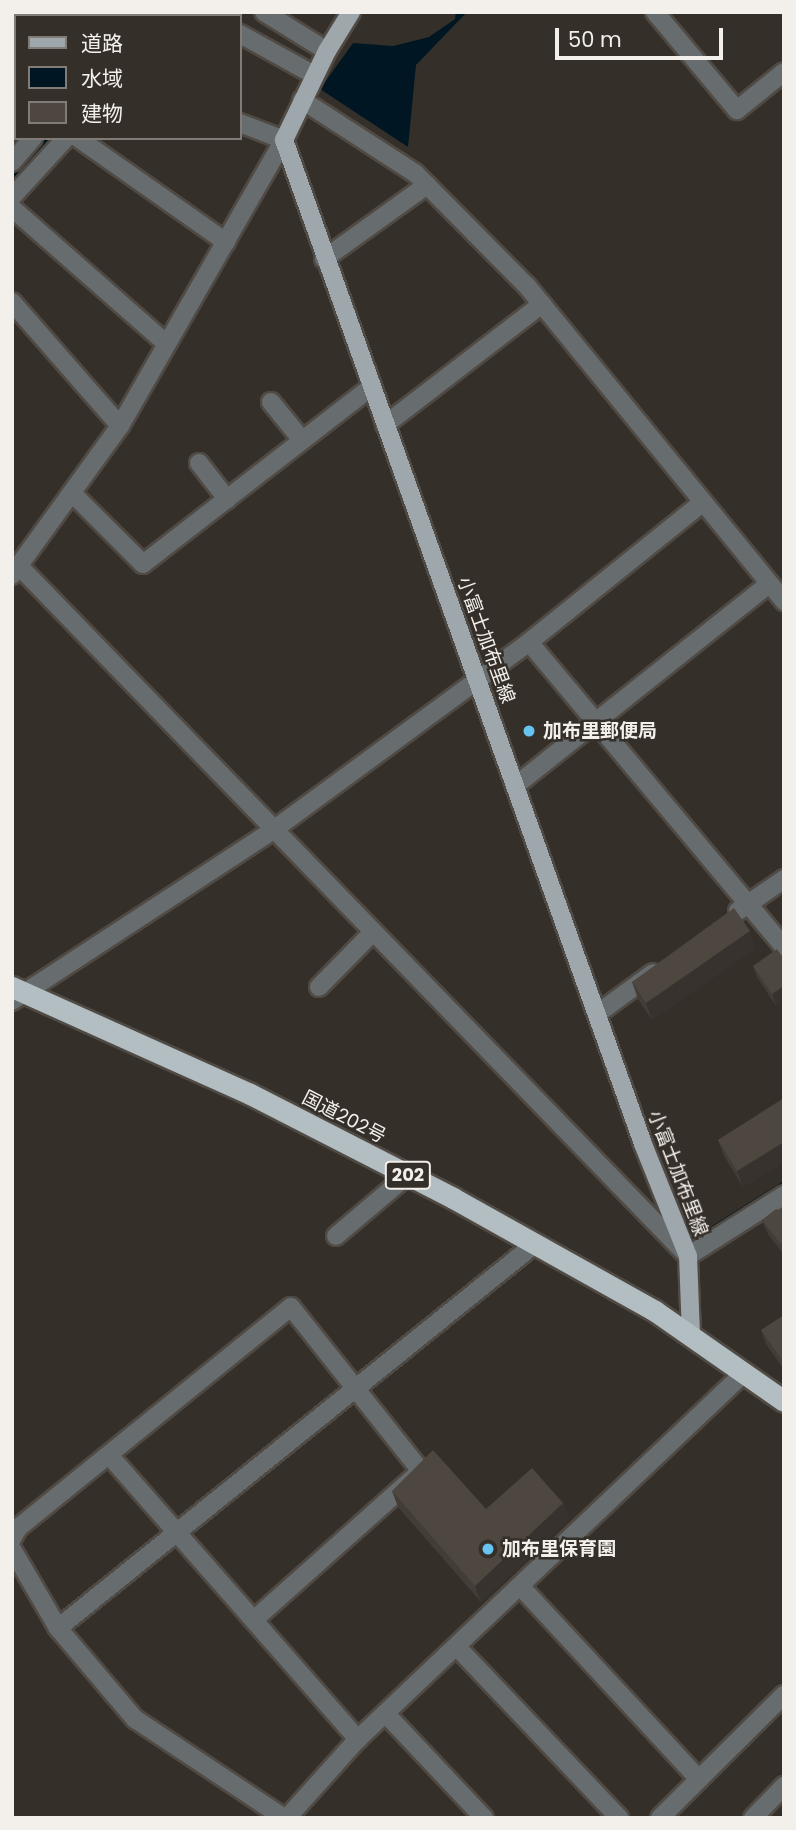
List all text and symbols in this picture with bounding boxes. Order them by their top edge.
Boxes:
legend [14,14,242,140]
scale bar [558,14,726,58]
text: 50 m [568,25,622,54]
text: 道路 [81,29,123,58]
text: 水域 [81,64,123,93]
text: 建物 [81,99,123,128]
street label: 小富士加布里線 [453,574,519,706]
place label: 加布里郵便局 [543,720,657,742]
marker: 加布里郵便局 [521,723,537,739]
street label: 国道202号 [298,1086,390,1148]
street label: 小富士加布里線 [644,1107,712,1239]
road number: 202 [384,1160,432,1190]
place label: 加布里保育園 [502,1538,616,1560]
marker: 加布里保育園 [480,1541,496,1557]

